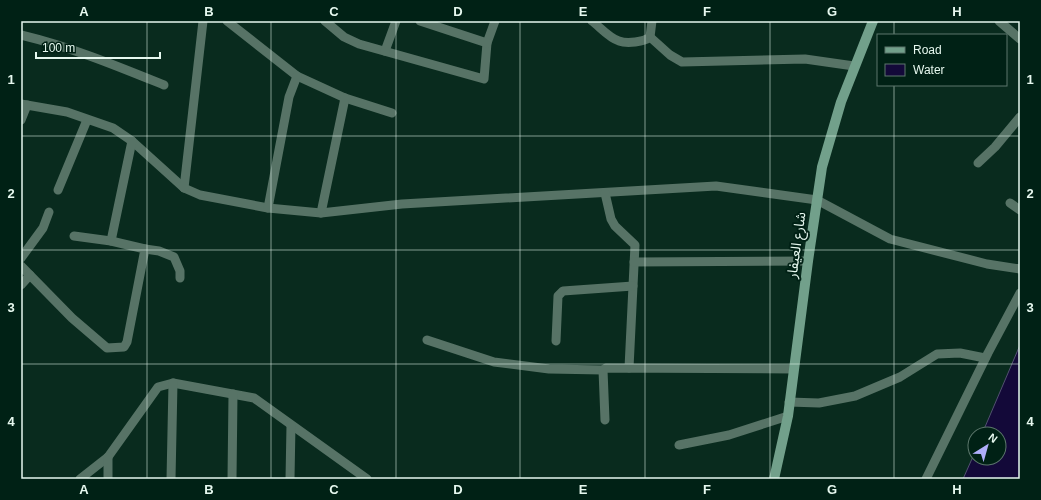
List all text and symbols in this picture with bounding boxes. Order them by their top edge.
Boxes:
text: A [79,4,89,19]
text: B [204,4,214,19]
text: C [329,4,339,19]
text: D [453,4,463,19]
text: E [579,4,588,19]
text: F [703,4,711,19]
text: G [827,4,837,19]
text: H [952,4,962,19]
scale bar [36,34,160,60]
legend [877,34,1007,86]
text: 100 m [42,41,75,55]
text: Road [913,43,942,57]
text: Water [913,63,945,77]
text: 1 [7,72,15,87]
text: 1 [1026,72,1034,87]
text: 2 [7,186,15,201]
text: 2 [1026,186,1034,201]
street label: شارع العيفار [783,211,812,281]
text: 3 [7,300,15,315]
text: 3 [1026,300,1034,315]
text: 4 [7,414,15,429]
text: 4 [1026,414,1034,429]
north arrow [967,426,1007,466]
text: N [986,431,1000,445]
text: A [79,482,89,497]
text: B [204,482,214,497]
text: C [329,482,339,497]
text: D [453,482,463,497]
text: E [579,482,588,497]
text: F [703,482,711,497]
text: G [827,482,837,497]
text: H [952,482,962,497]

